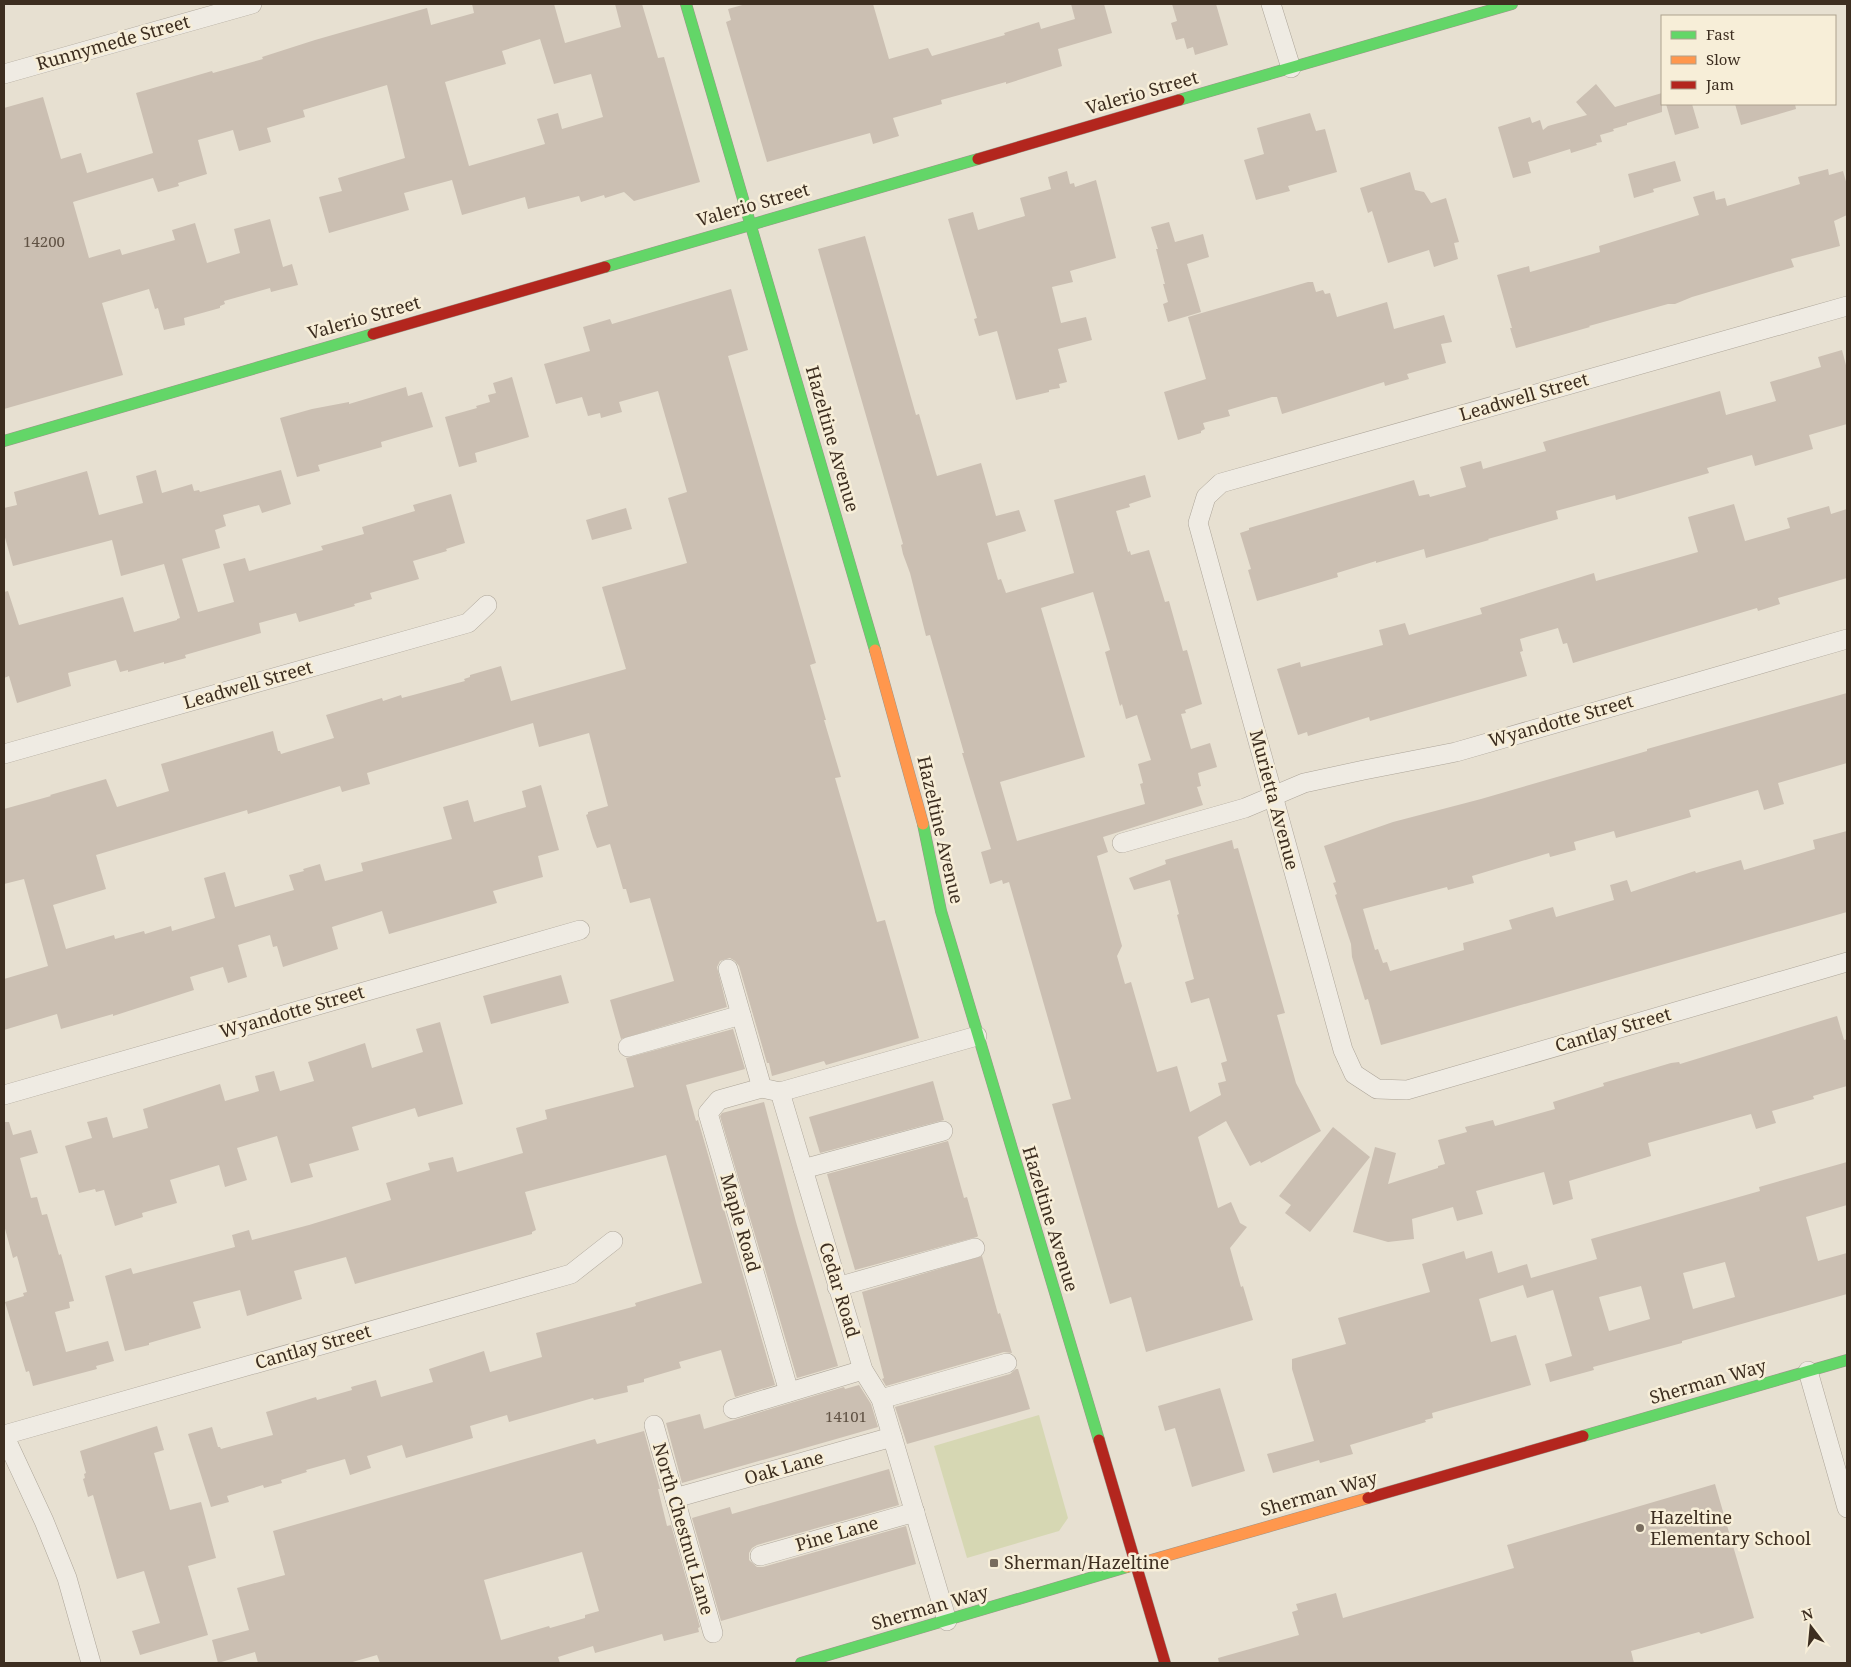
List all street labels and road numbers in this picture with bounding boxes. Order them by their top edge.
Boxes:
street label: Runnymede Street [33,9,192,75]
street label: Valerio Street [1083,65,1201,120]
street label: Valerio Street [694,177,812,232]
street label: Valerio Street [305,290,423,345]
street label: Hazeltine Avenue [801,363,865,515]
street label: Leadwell Street [1456,366,1591,426]
street label: Leadwell Street [180,654,315,714]
street label: Wyandotte Street [1486,688,1636,752]
street label: Murietta Avenue [1245,727,1305,872]
street label: Hazeltine Avenue [912,753,970,906]
street label: Wyandotte Street [217,979,367,1043]
street label: Cantlay Street [1552,1001,1673,1057]
street label: Hazeltine Avenue [1017,1143,1085,1294]
street label: Maple Road [715,1171,766,1275]
street label: Cedar Road [814,1239,866,1340]
street label: Cantlay Street [252,1318,373,1374]
street label: Sherman Way [1647,1353,1770,1409]
street label: North Chestnut Lane [648,1440,720,1618]
street label: Oak Lane [741,1444,826,1490]
street label: Sherman Way [1258,1465,1381,1521]
street label: Pine Lane [792,1510,881,1556]
street label: Sherman Way [869,1579,992,1635]

